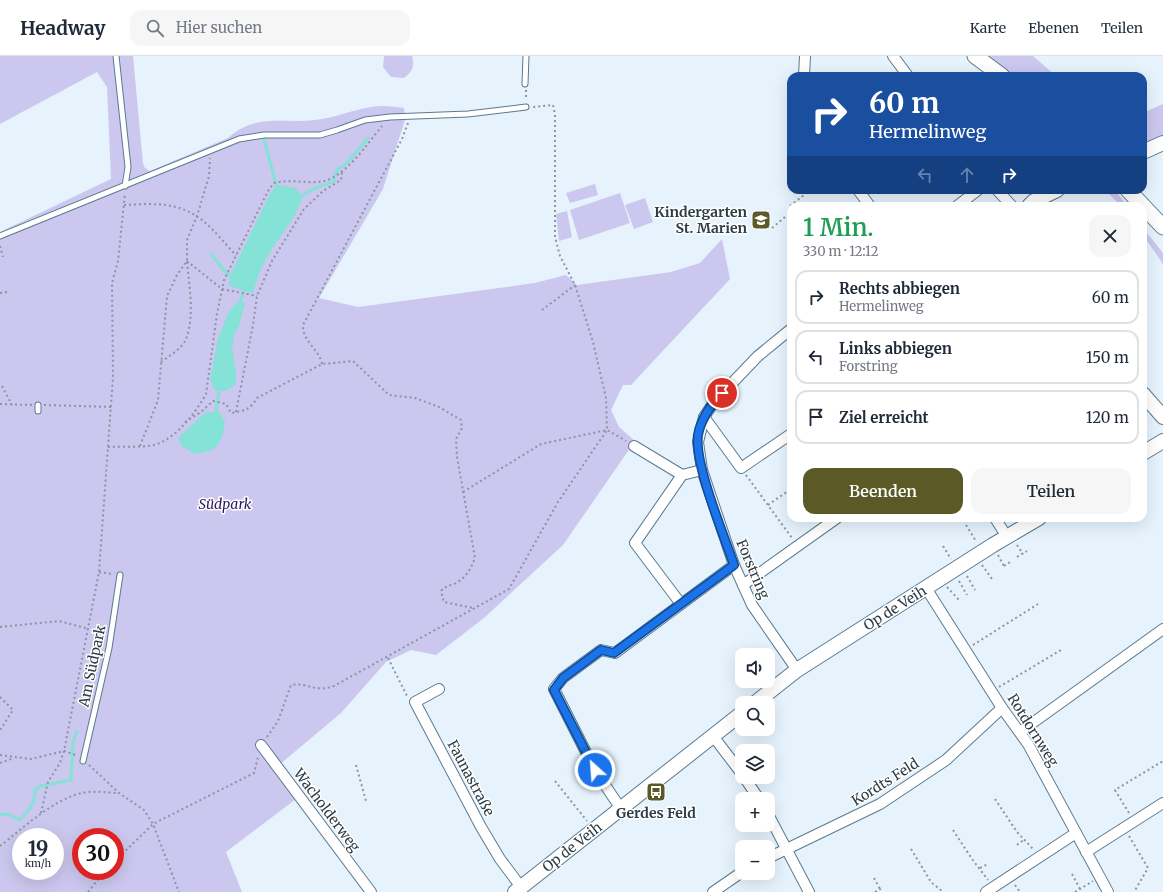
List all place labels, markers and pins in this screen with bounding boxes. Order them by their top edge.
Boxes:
place label: Kindergarten St. Marien [654,203,747,237]
school or university icon: Kindergarten St. Marien [750,209,772,231]
pin [705,376,739,410]
bus stop icon: Gerdes Feld [645,781,667,803]
place label: Gerdes Feld [616,804,696,822]

